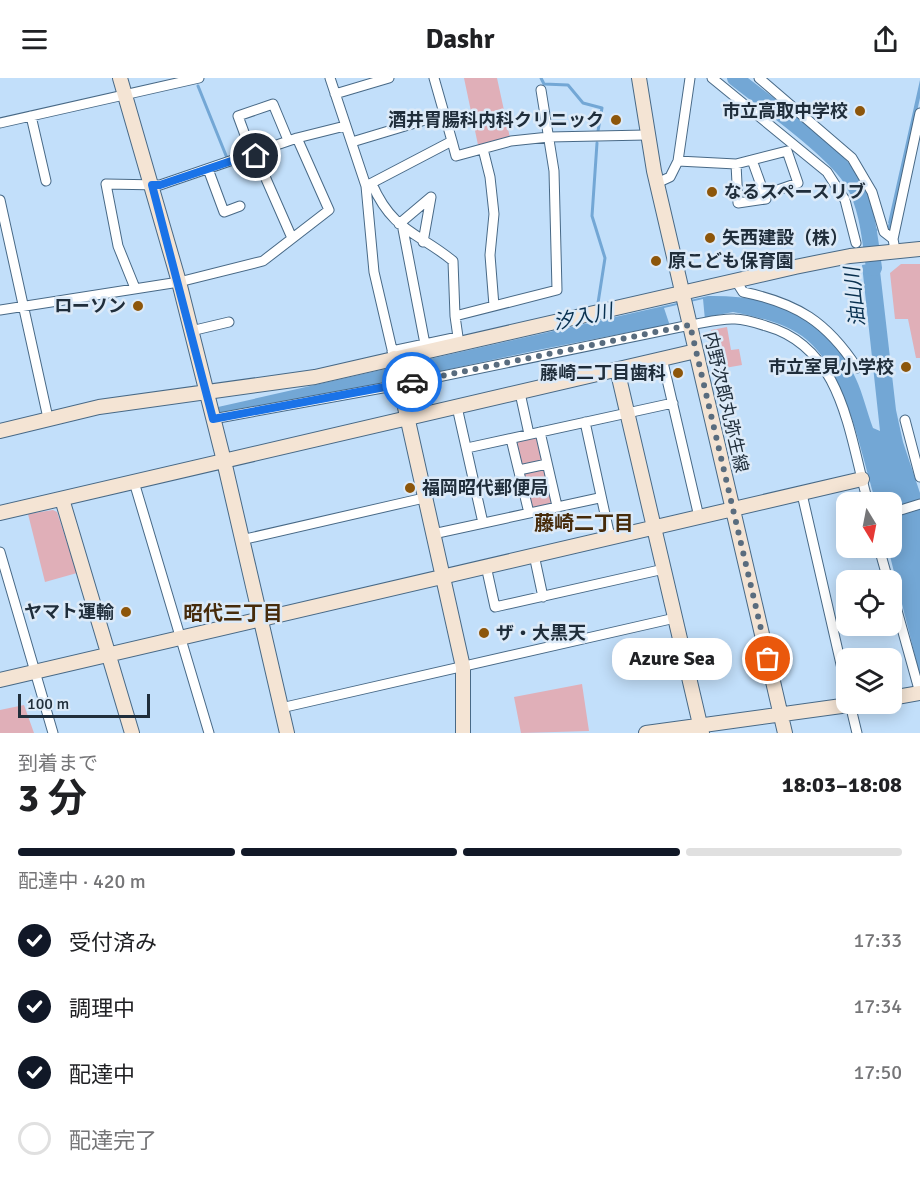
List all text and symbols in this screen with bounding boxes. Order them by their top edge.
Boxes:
icon: menu [18,23,51,56]
text: Dashr [426,23,494,56]
icon: share [869,23,902,56]
place label: 市立高取中学校 [722,100,848,122]
marker: 市立高取中学校 [853,104,867,118]
place label: 酒井胃腸科内科クリニック [388,109,604,131]
marker: 酒井胃腸科内科クリニック [609,113,623,127]
pin [230,130,281,181]
icon: home [239,139,272,172]
place label: なるスペースリブ [724,181,866,203]
marker: なるスペースリブ [705,185,719,199]
place label: 矢西建設（株） [722,227,848,249]
marker: 矢西建設（株） [703,231,717,245]
place label: 原こども保育園 [668,250,794,272]
marker: 原こども保育園 [649,254,663,268]
water label: 油山川 [839,264,871,328]
place label: ローソン [54,295,126,317]
water label: 汐入川 [551,298,617,335]
marker: ローソン [131,299,145,313]
street label: 内野次郎丸弥生線 [699,329,753,475]
courier [382,352,442,412]
place label: 市立室見小学校 [768,356,894,378]
marker: 市立室見小学校 [899,360,913,374]
place label: 藤崎二丁目歯科 [540,362,666,384]
icon: car [396,366,429,399]
marker: 藤崎二丁目歯科 [671,366,685,380]
place label: 福岡昭代郵便局 [422,477,548,499]
marker: 福岡昭代郵便局 [403,481,417,495]
north arrow [836,492,902,558]
map controls [836,492,902,714]
district label: 藤崎二丁目 [534,511,634,536]
button: locate [836,570,902,636]
place label: ヤマト運輸 [24,601,114,623]
district label: 昭代三丁目 [183,601,283,626]
marker: ヤマト運輸 [119,605,133,619]
place label: ザ・大黒天 [496,622,586,644]
marker: ザ・大黒天 [477,626,491,640]
pin [742,633,793,684]
callout: Azure Sea [612,638,732,680]
icon: bag [751,642,784,675]
text: Azure Sea [629,646,715,671]
button: layers [836,648,902,714]
scale bar [18,691,150,718]
text: 100 m [27,694,69,714]
text: 到着まで [18,751,98,776]
text: 18:03–18:08 [782,771,902,798]
text: 3 分 [18,774,87,822]
text: 配達中 · 420 m [18,869,146,894]
icon: check [18,924,51,957]
text: 17:33 [853,928,902,953]
text: 受付済み [69,929,157,956]
icon: check [18,990,51,1023]
text: 17:34 [853,994,902,1019]
text: 調理中 [69,995,135,1022]
icon: check [18,1056,51,1089]
text: 17:50 [853,1060,902,1085]
text: 配達中 [69,1061,135,1088]
text: 配達完了 [69,1127,157,1154]

